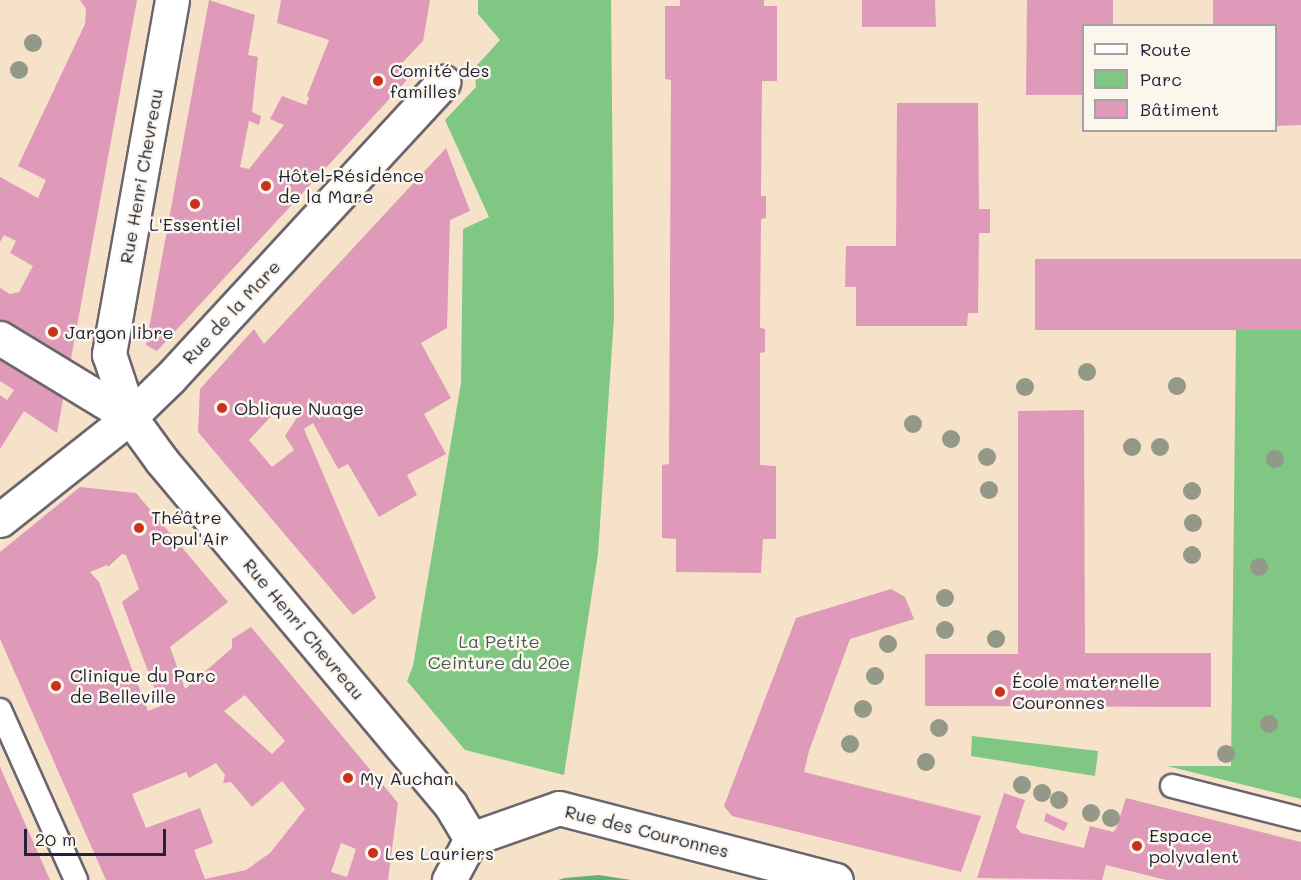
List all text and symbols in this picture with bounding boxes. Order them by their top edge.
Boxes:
legend [1082,24,1277,132]
text: Route [1140,37,1191,61]
place label: Comité des familles [390,60,490,103]
text: Parc [1140,67,1182,91]
marker: Comité des familles [371,74,385,88]
street label: Rue Henri Chevreau [115,87,167,265]
text: Bâtiment [1140,97,1219,121]
place label: Hôtel-Résidence de la Mare [278,165,424,207]
marker: Hôtel-Résidence de la Mare [259,179,273,193]
marker: L'Essentiel [188,197,202,211]
place label: L'Essentiel [149,213,241,235]
street label: Rue de la Mare [177,256,285,368]
place label: Jargon libre [65,321,174,343]
marker: Jargon libre [46,325,60,339]
place label: Oblique Nuage [234,397,364,419]
marker: Oblique Nuage [215,401,229,415]
place label: Théâtre Popul'Air [151,507,229,550]
marker: Théâtre Popul'Air [132,521,146,535]
street label: Rue Henri Chevreau [239,554,369,704]
park label: La Petite Ceinture du 20e [428,631,570,674]
place label: Clinique du Parc de Belleville [70,665,215,708]
place label: École maternelle Couronnes [1012,671,1160,714]
marker: Clinique du Parc de Belleville [47,677,65,695]
marker: École maternelle Couronnes [993,685,1007,699]
place label: My Auchan [360,767,454,789]
marker: My Auchan [341,771,355,785]
street label: Rue des Couronnes [563,800,731,862]
scale bar [27,817,170,855]
place label: Espace polyvalent [1149,825,1239,868]
text: 20 m [35,827,76,851]
marker: Espace polyvalent [1130,839,1144,853]
place label: Les Lauriers [385,842,494,864]
marker: Les Lauriers [366,846,380,860]

